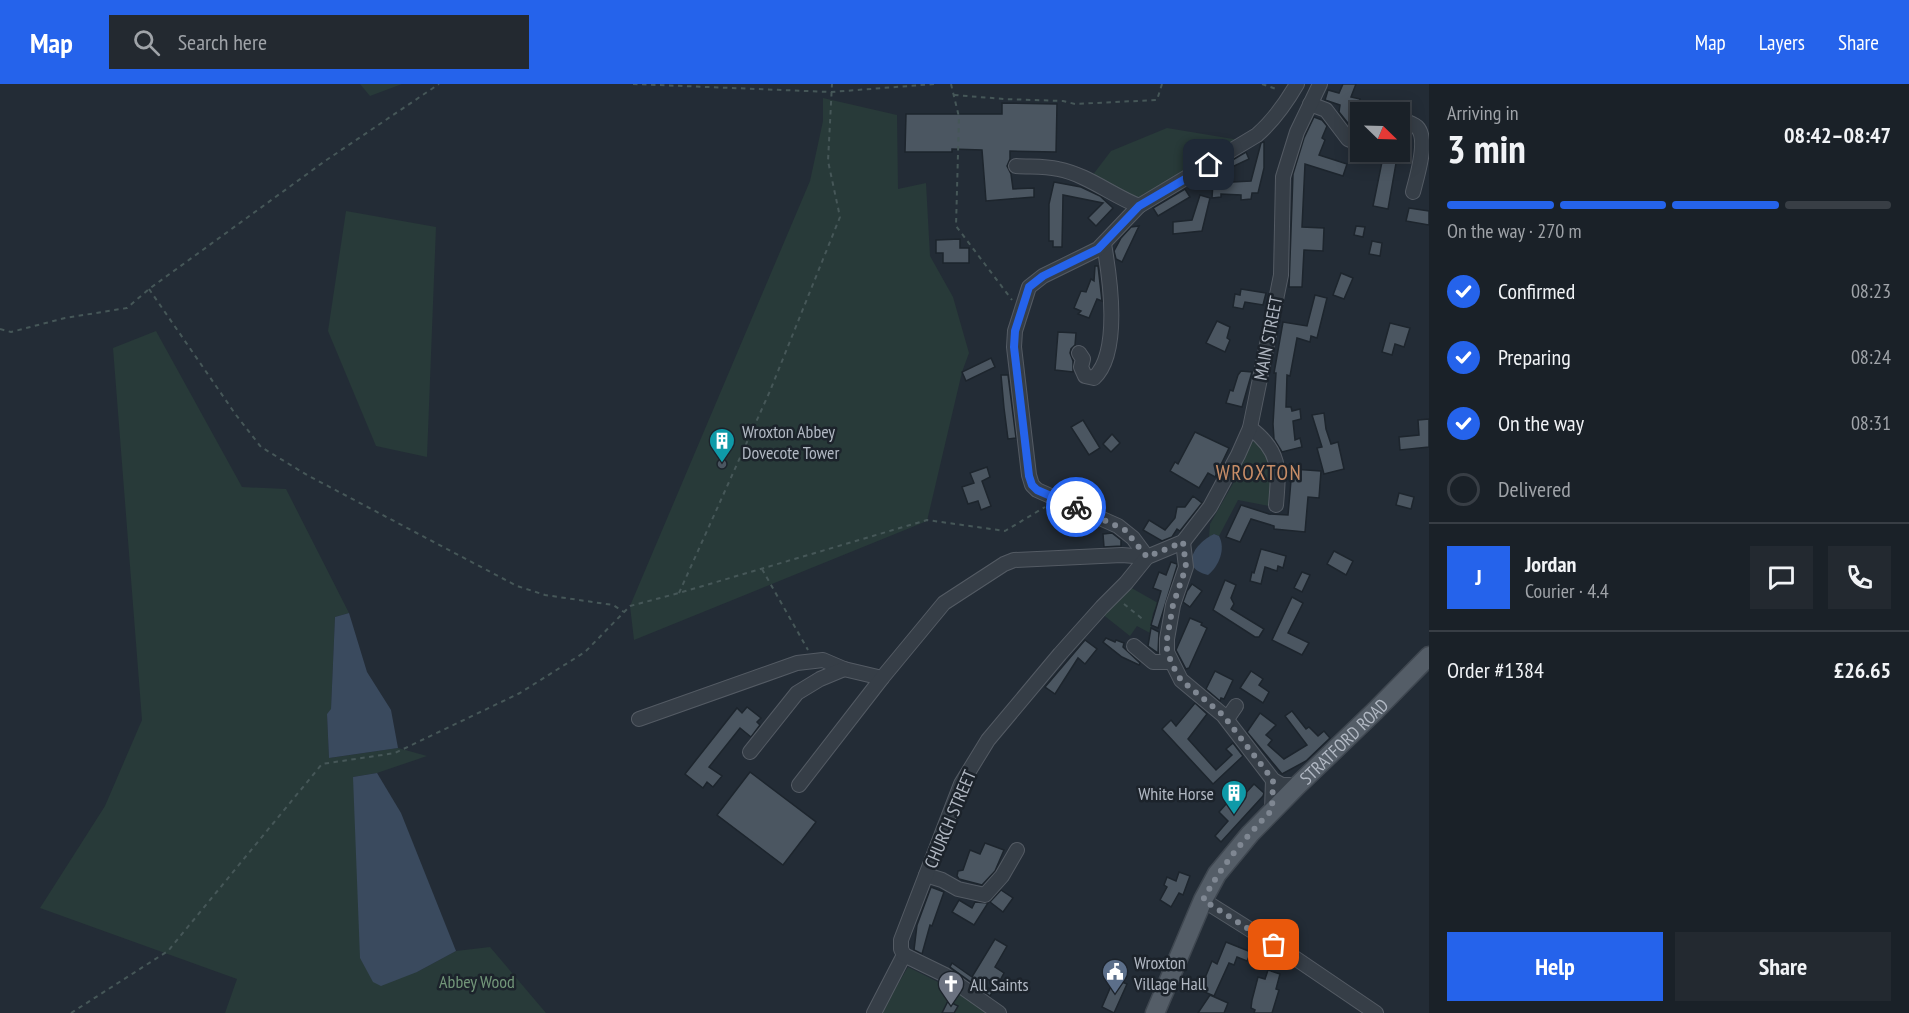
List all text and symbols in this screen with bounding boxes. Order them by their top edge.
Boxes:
search box [109,15,529,69]
text: Map [30,24,73,61]
icon: search [130,26,163,59]
text: Search here [178,28,267,56]
text: Map [1695,29,1726,56]
text: Layers [1759,29,1805,56]
text: Share [1838,29,1879,56]
text: Arriving in [1447,100,1519,126]
north arrow [1350,102,1410,162]
map controls [1350,102,1410,162]
text: 08:42–08:47 [1784,121,1891,149]
text: 3 min [1447,123,1526,174]
pin [1183,139,1234,190]
icon: home [1192,148,1225,181]
text: On the way · 270 m [1447,218,1582,244]
icon: check [1447,275,1480,308]
text: Confirmed [1498,277,1575,305]
text: 08:23 [1851,278,1891,304]
street label: MAIN STREET [1249,294,1287,382]
icon: check [1447,341,1480,374]
text: Preparing [1498,343,1571,371]
text: 08:24 [1851,344,1891,370]
icon: check [1447,407,1480,440]
text: On the way [1498,409,1584,437]
text: 08:31 [1851,410,1891,436]
place label: Wroxton Abbey Dovecote Tower [742,420,839,464]
building icon: Wroxton Abbey Dovecote Tower [707,426,737,464]
district label: WROXTON [1216,459,1302,486]
text: Delivered [1498,475,1571,503]
courier [1046,477,1106,537]
icon: bike [1060,491,1093,524]
button: chat [1750,546,1813,609]
button: phone [1828,546,1891,609]
text: Jordan [1525,550,1576,578]
text: J [1475,563,1482,591]
text: Courier · 4.4 [1525,578,1609,604]
text: Order #1384 [1447,656,1544,684]
text: £26.65 [1834,656,1891,684]
street label: STRATFORD ROAD [1294,693,1393,789]
street label: CHURCH STREET [919,766,981,872]
building icon: White Horse [1219,778,1249,816]
place label: White Horse [1138,782,1214,805]
pin [1248,919,1299,970]
icon: bag [1257,928,1290,961]
button: Help [1447,932,1663,1001]
button: Share [1675,932,1891,1001]
place label: Wroxton Village Hall [1133,951,1207,995]
public building icon: Wroxton Village Hall [1100,957,1130,995]
church icon: All Saints [936,969,966,1007]
park label: Abbey Wood [439,970,515,993]
place label: All Saints [970,973,1028,996]

